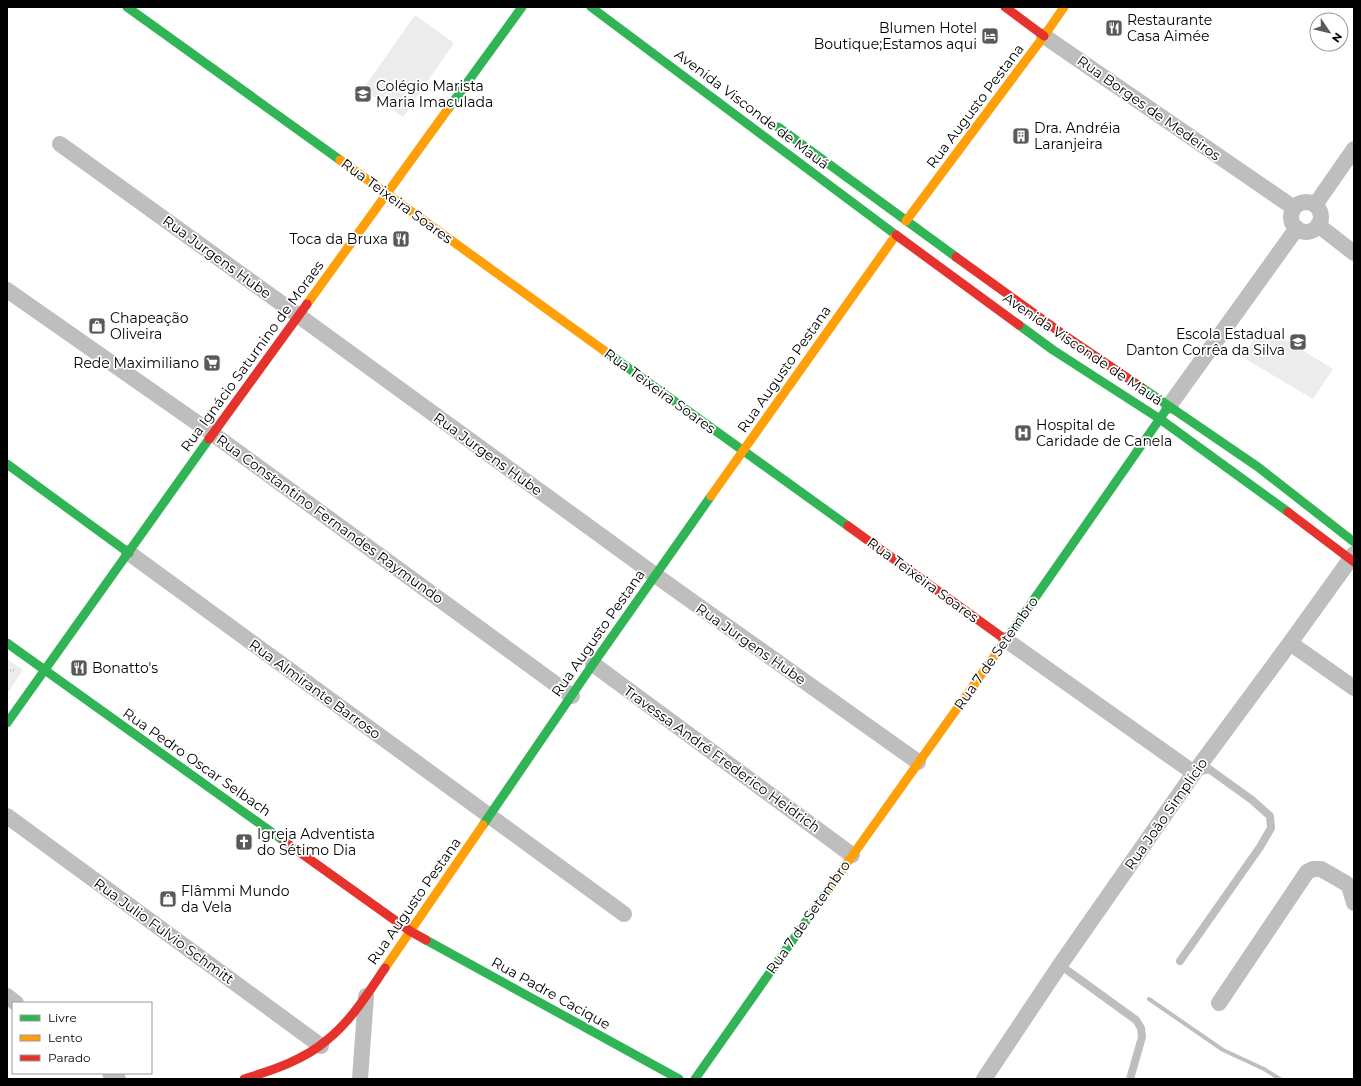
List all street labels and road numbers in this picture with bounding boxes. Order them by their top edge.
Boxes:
street label: Rua Augusto Pestana [922,40,1028,172]
street label: Avenida Visconde de Mauá [671,45,833,173]
street label: Rua Borges de Medeiros [1074,52,1224,164]
street label: Rua Teixeira Soares [338,154,457,248]
street label: Rua Jurgens Hube [159,211,275,303]
street label: Rua Ignácio Saturnino de Moraes [177,257,328,455]
street label: Avenida Visconde de Mauá [1000,289,1166,409]
street label: Rua Augusto Pestana [733,302,835,436]
street label: Rua Teixeira Soares [601,344,720,438]
street label: Rua Jurgens Hube [430,408,546,500]
street label: Rua Constantino Fernandes Raymundo [213,430,447,608]
street label: Rua Teixeira Soares [864,533,983,627]
street label: Rua Augusto Pestana [547,566,649,700]
street label: Rua 7 de Setembro [950,593,1042,713]
street label: Rua Jurgens Hube [693,599,809,689]
street label: Rua Almirante Barroso [246,635,385,743]
street label: Travessa André Frederico Heidrich [620,682,824,836]
street label: Rua Pedro Oscar Selbach [119,704,275,820]
street label: Rua João Simplício [1121,754,1211,873]
street label: Rua Augusto Pestana [363,834,465,968]
street label: Rua 7 de Setembro [762,857,854,977]
street label: Rua Julio Fulvio Schmitt [90,874,238,988]
street label: Rua Padre Cacique [488,953,614,1033]

